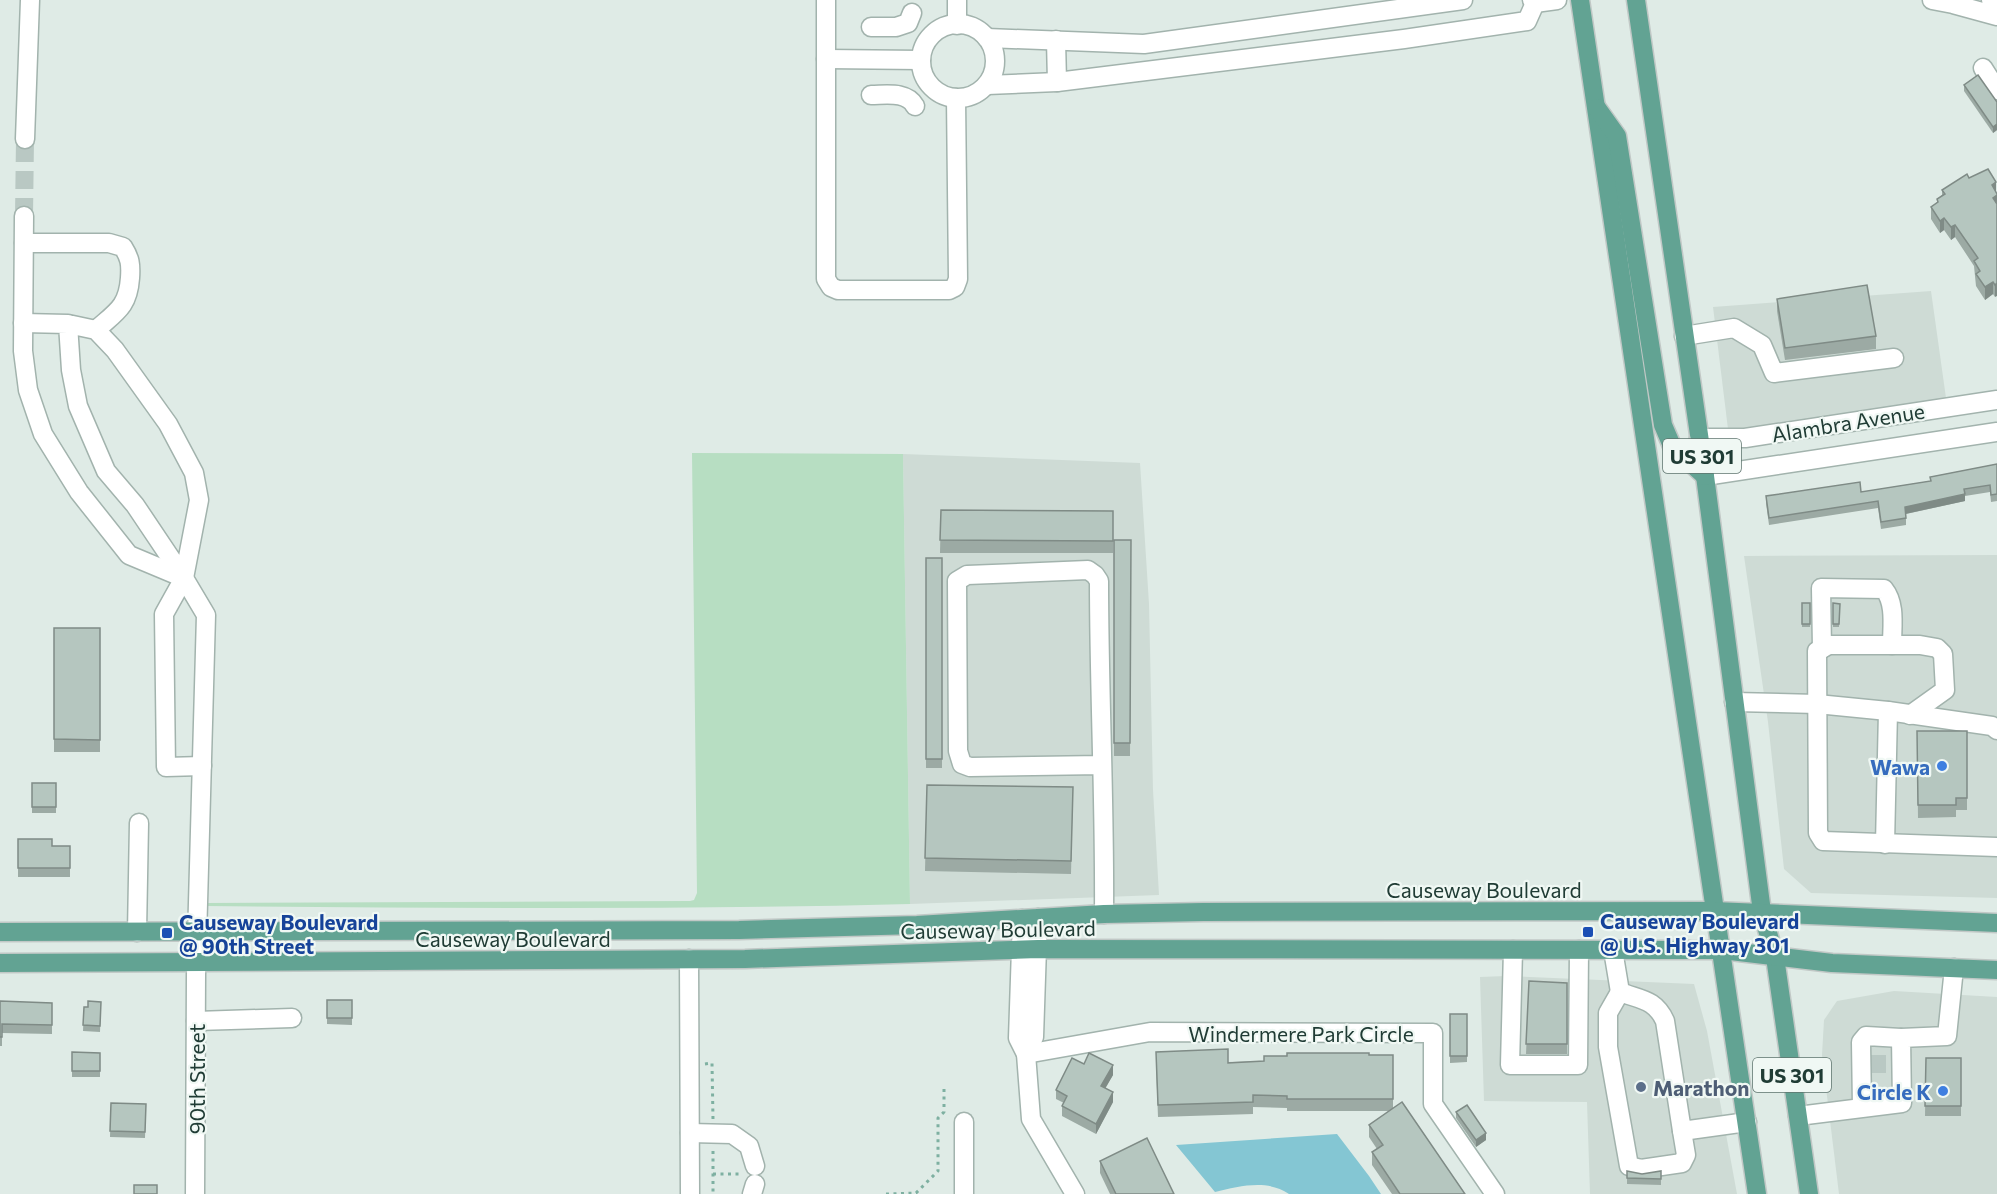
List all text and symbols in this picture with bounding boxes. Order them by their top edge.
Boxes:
street label: Alambra Avenue [1770,398,1926,446]
road number: US 301 [1663,439,1741,473]
place label: Wawa [1870,754,1930,779]
marker: Wawa [1935,759,1949,773]
street label: Causeway Boulevard [1386,877,1582,902]
place label: Causeway Boulevard @ U.S. Highway 301 [1600,908,1799,957]
place label: Causeway Boulevard @ 90th Street [179,909,378,958]
street label: Causeway Boulevard [900,915,1096,943]
marker: Causeway Boulevard @ U.S. Highway 301 [1581,925,1595,939]
marker: Causeway Boulevard @ 90th Street [160,926,174,940]
street label: Causeway Boulevard [415,926,611,951]
street label: Windermere Park Circle [1188,1021,1414,1046]
street label: 90th Street [184,1024,209,1134]
road number: US 301 [1753,1058,1831,1092]
place label: Marathon [1653,1075,1749,1100]
place label: Circle K [1857,1079,1931,1104]
marker: Marathon [1634,1080,1648,1094]
marker: Circle K [1936,1084,1950,1098]

